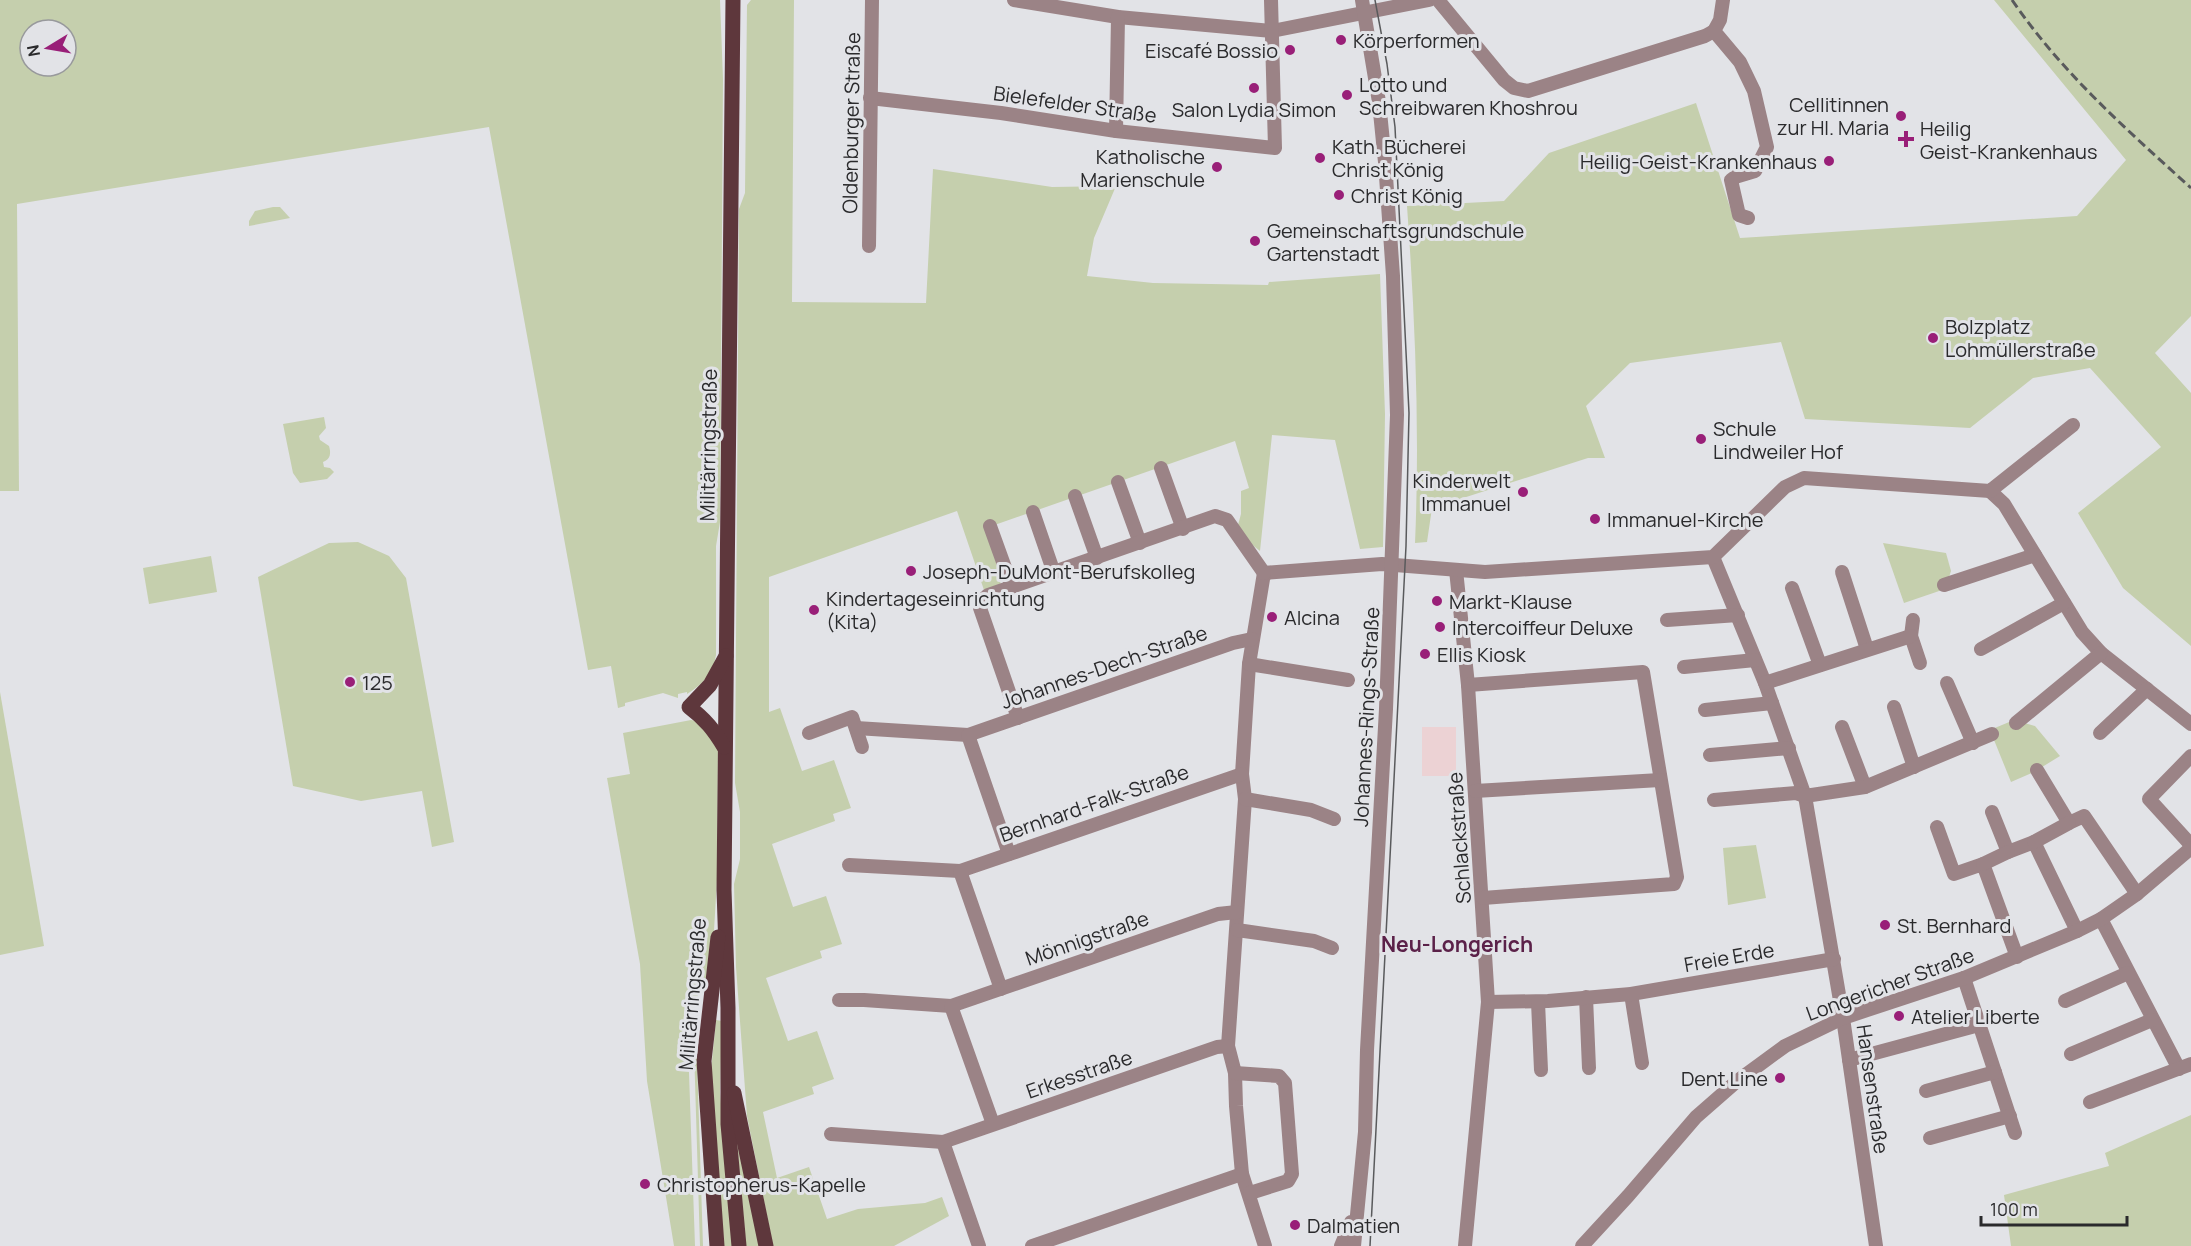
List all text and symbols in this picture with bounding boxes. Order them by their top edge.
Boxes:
north arrow [18,18,78,78]
place label: Körperformen [1353,27,1480,54]
street label: Oldenburger Straße [836,32,866,214]
marker: Körperformen [1334,33,1348,47]
place label: Eiscafé Bossio [1145,37,1278,64]
text: N [21,43,45,59]
marker: Eiscafé Bossio [1283,43,1297,57]
place label: Lotto und Schreibwaren Khoshrou [1359,71,1578,121]
street label: Bielefelder Straße [992,79,1158,129]
marker: Salon Lydia Simon [1247,81,1261,95]
marker: Lotto und Schreibwaren Khoshrou [1340,88,1354,102]
place label: Cellitinnen zur Hl. Maria [1777,91,1889,141]
place label: Salon Lydia Simon [1172,96,1336,123]
marker: Cellitinnen zur Hl. Maria [1894,109,1908,123]
place label: Heilig Geist-Krankenhaus [1920,115,2097,165]
marker: Heilig Geist-Krankenhaus [1897,130,1915,148]
place label: Kath. Bücherei Christ König [1332,133,1466,183]
place label: Katholische Marienschule [1080,143,1205,193]
place label: Heilig-Geist-Krankenhaus [1580,148,1817,175]
marker: Kath. Bücherei Christ König [1313,151,1327,165]
marker: Heilig-Geist-Krankenhaus [1822,154,1836,168]
marker: Katholische Marienschule [1210,160,1224,174]
place label: Christ König [1351,182,1463,209]
marker: Christ König [1332,188,1346,202]
place label: Gemeinschaftsgrundschule Gartenstadt [1267,217,1524,267]
marker: Gemeinschaftsgrundschule Gartenstadt [1248,234,1262,248]
place label: Bolzplatz Lohmüllerstraße [1945,313,2096,363]
marker: Bolzplatz Lohmüllerstraße [1926,331,1940,345]
street label: Militärringstraße [693,368,723,522]
place label: Schule Lindweiler Hof [1713,415,1843,465]
marker: Schule Lindweiler Hof [1694,432,1708,446]
place label: Kinderwelt Immanuel [1413,467,1511,517]
marker: Kinderwelt Immanuel [1516,485,1530,499]
place label: Immanuel-Kirche [1607,506,1763,533]
marker: Immanuel-Kirche [1588,512,1602,526]
place label: Joseph-DuMont-Berufskolleg [923,558,1195,585]
marker: Joseph-DuMont-Berufskolleg [904,564,918,578]
place label: Kindertageseinrichtung (Kita) [826,585,1045,635]
place label: Markt-Klause [1449,588,1572,615]
marker: Markt-Klause [1430,594,1444,608]
marker: Kindertageseinrichtung (Kita) [807,603,821,617]
place label: Alcina [1284,604,1340,631]
street label: Johannes-Rings-Straße [1347,606,1385,828]
marker: Alcina [1265,610,1279,624]
place label: Intercoiffeur Deluxe [1452,614,1633,641]
street label: Johannes-Dech-Straße [997,619,1211,715]
marker: Intercoiffeur Deluxe [1433,620,1447,634]
place label: Ellis Kiosk [1437,641,1527,668]
marker: Ellis Kiosk [1418,647,1432,661]
place label: 125 [362,669,393,696]
marker: 125 [343,675,357,689]
street label: Bernhard-Falk-Straße [996,758,1192,848]
street label: Schlackstraße [1441,771,1477,905]
street label: Mönnigstraße [1022,904,1152,972]
place label: St. Bernhard [1897,912,2011,939]
street label: Militärringstraße [672,917,712,1071]
marker: St. Bernhard [1878,918,1892,932]
district label: Neu-Longerich [1381,930,1533,958]
street label: Freie Erde [1682,936,1776,978]
street label: Longericher Straße [1802,941,1978,1027]
place label: Atelier Liberte [1911,1003,2040,1030]
marker: Atelier Liberte [1892,1009,1906,1023]
street label: Hansenstraße [1851,1022,1895,1156]
street label: Erkesstraße [1022,1043,1136,1105]
place label: Dent Line [1681,1065,1768,1092]
marker: Dent Line [1773,1071,1787,1085]
place label: Christopherus-Kapelle [657,1171,866,1198]
marker: Christopherus-Kapelle [638,1177,652,1191]
scale bar [1981,1189,2126,1227]
text: 100 m [1990,1197,2038,1221]
place label: Dalmatien [1307,1212,1400,1239]
marker: Dalmatien [1288,1218,1302,1232]

